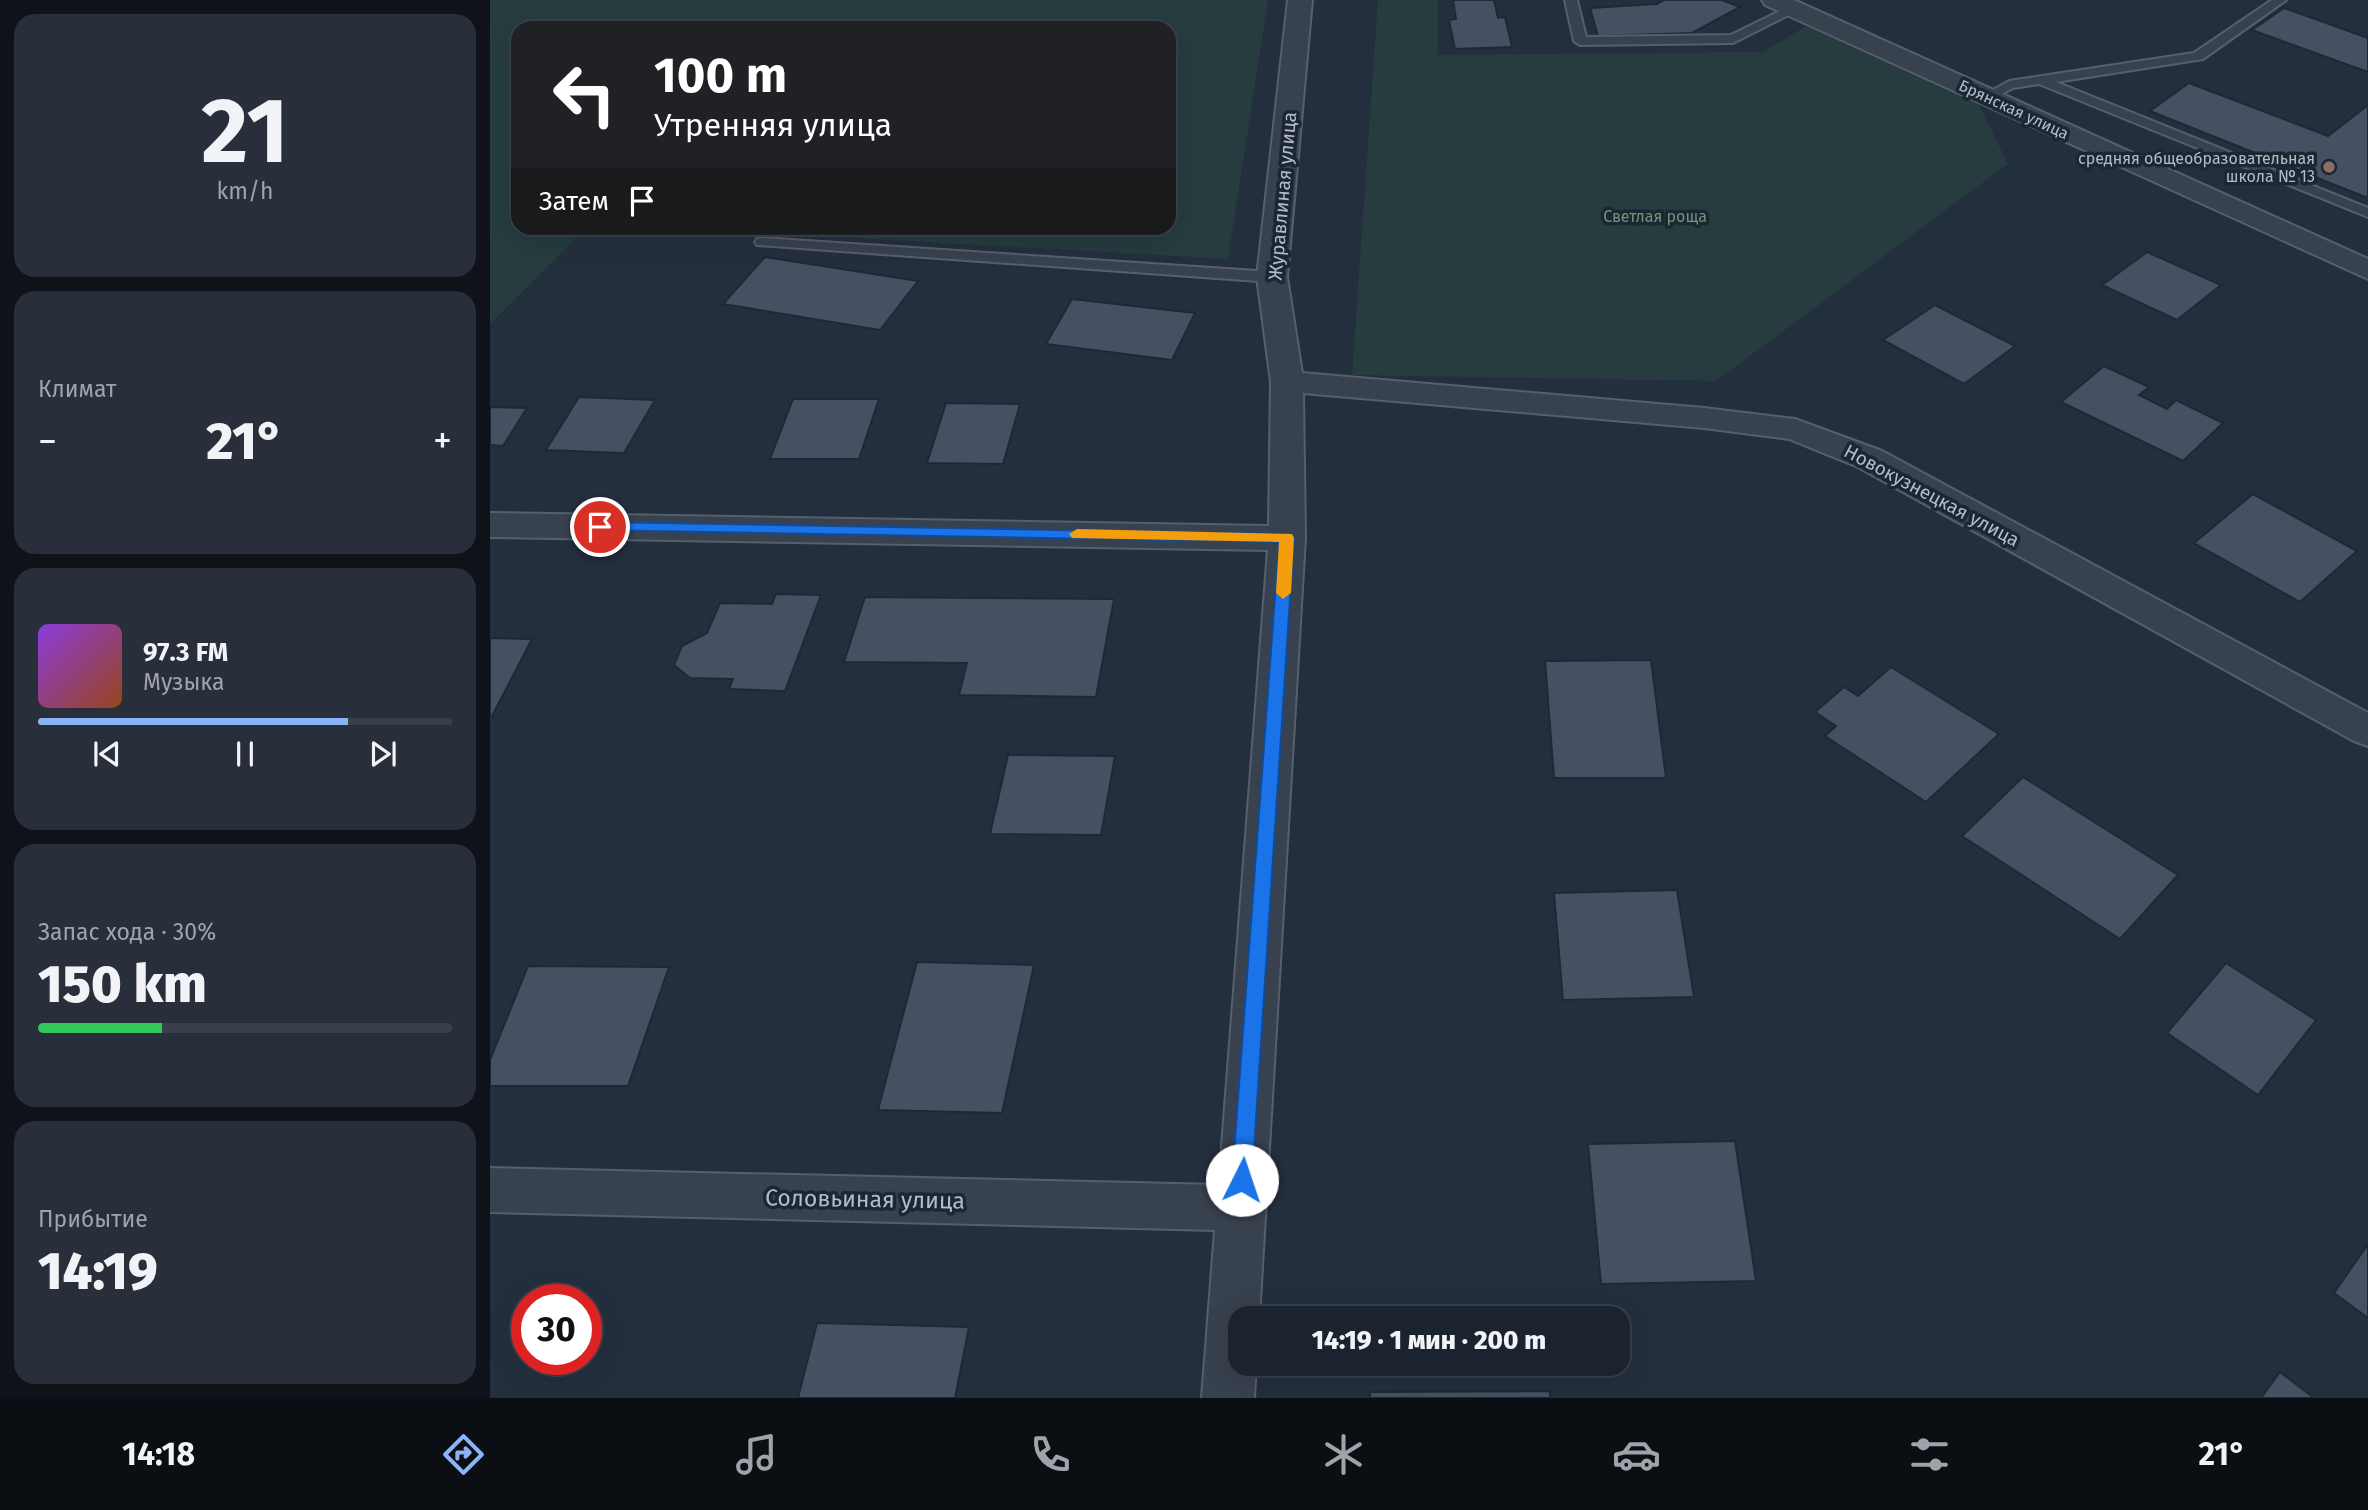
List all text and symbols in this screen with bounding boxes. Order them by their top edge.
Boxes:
text: 100 m [654,46,787,105]
icon: left [539,49,630,140]
street label: Брянская улица [1956,76,2072,143]
text: 21 [201,77,289,186]
text: Утренняя улица [654,106,892,144]
street label: Журавлиная улица [1264,111,1301,281]
place label: средняя общеобразовательная школа № 13 [2078,149,2315,186]
marker: средняя общеобразовательная школа № 13 [2321,159,2337,175]
text: km/h [217,177,273,205]
icon: arrive [623,182,661,220]
text: Затем [539,186,609,217]
park label: Светлая роща [1603,207,1707,226]
text: Климат [38,375,116,403]
text: 21° [206,410,284,473]
text: − [38,418,57,464]
text: + [433,418,452,464]
street label: Новокузнецкая улица [1840,439,2023,551]
pin [570,497,630,557]
icon: arrive [581,508,619,546]
text: 97.3 FM [143,637,228,668]
text: Музыка [143,668,224,696]
icon: previous [88,735,126,773]
icon: pause [226,735,264,773]
icon: next [364,735,402,773]
text: Запас хода · 30% [38,918,216,946]
text: 150 km [38,953,207,1016]
position arrow [1205,1143,1279,1217]
street label: Соловьиная улица [765,1183,965,1215]
text: Прибытие [38,1205,148,1233]
text: 14:19 [38,1240,158,1303]
speed limit sign: 30 [511,1284,602,1375]
text: 14:19 · 1 мин · 200 m [1312,1325,1546,1356]
icon: directions [439,1430,488,1479]
icon: music [732,1430,781,1479]
icon: phone [1026,1430,1075,1479]
icon: climate [1319,1430,1368,1479]
icon: car [1612,1430,1661,1479]
icon: filters [1905,1430,1954,1479]
text: 14:18 [122,1435,195,1473]
text: 21° [2198,1435,2246,1473]

